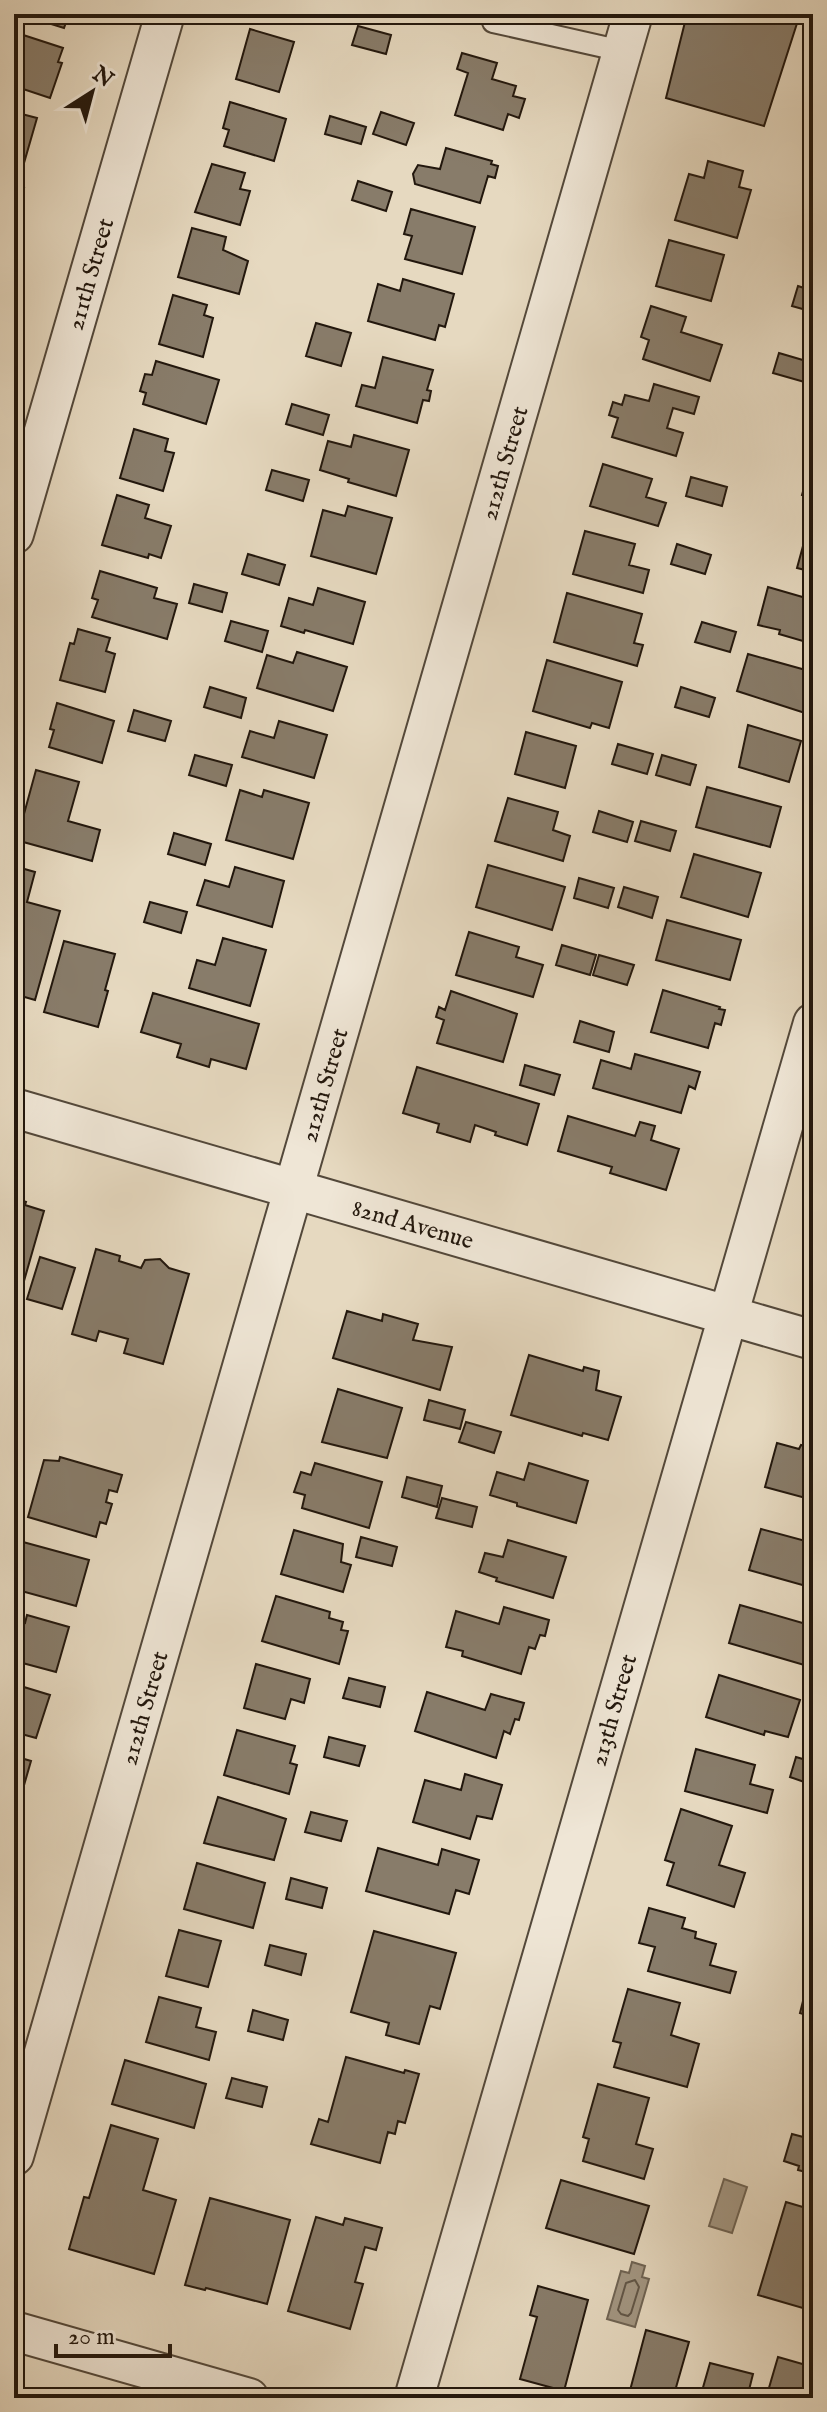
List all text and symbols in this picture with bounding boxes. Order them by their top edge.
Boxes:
north arrow [52,52,132,132]
text: N [86,60,119,94]
street label: 211th Street [61,215,122,334]
street label: 212th Street [474,403,537,524]
street label: 212th Street [294,1025,357,1146]
street label: 82nd Avenue [348,1193,477,1258]
street label: 212th Street [114,1648,177,1769]
street label: 213th Street [584,1651,645,1770]
scale bar [56,2308,170,2358]
text: 20 m [68,2322,115,2353]

